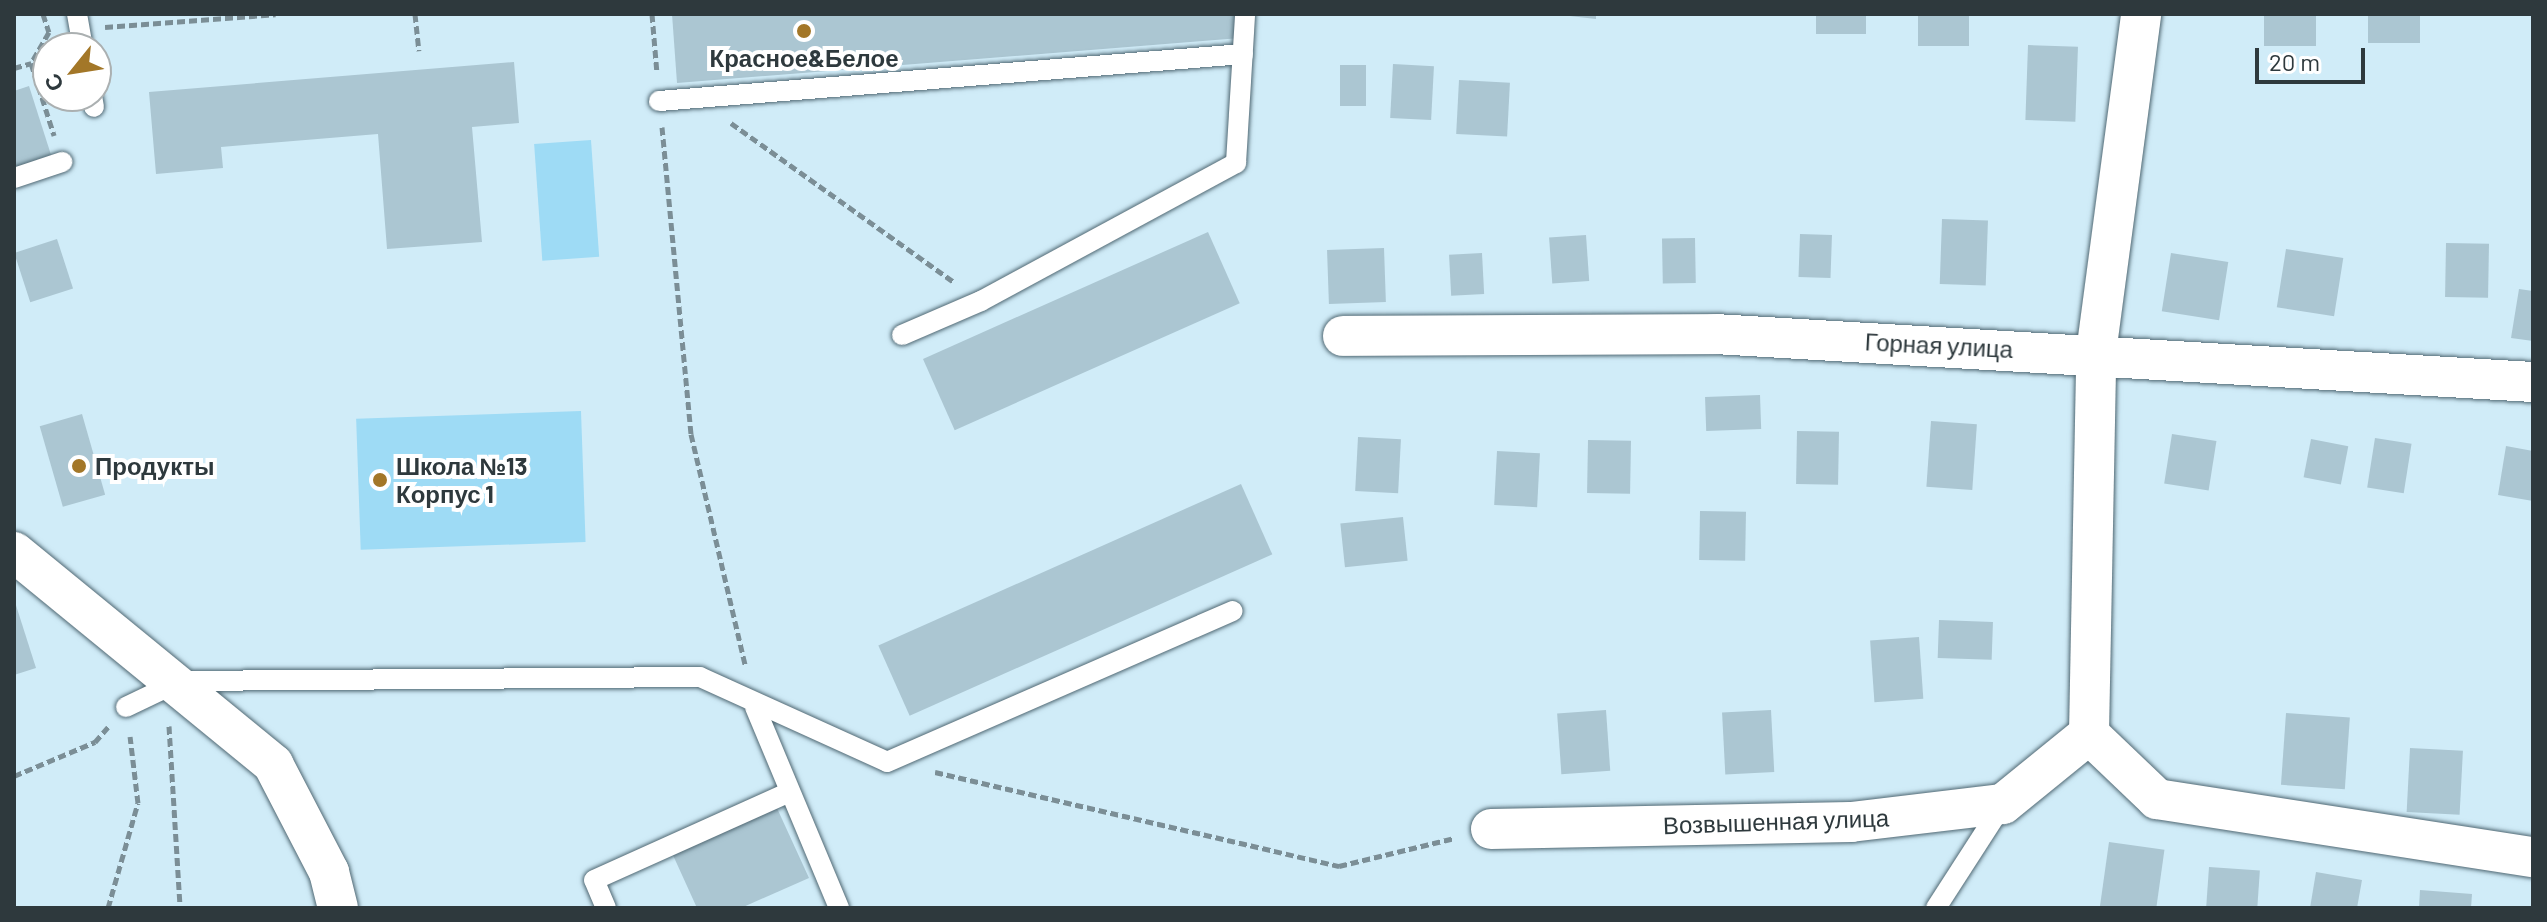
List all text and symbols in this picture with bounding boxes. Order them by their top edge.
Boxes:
marker: Красное&Белое [795,22,813,40]
north arrow [32,32,112,112]
scale bar [2259,32,2369,82]
place label: Красное&Белое [710,44,898,72]
text: 20 m [2269,47,2320,76]
text: С [38,70,68,96]
street label: Горная улица [1864,327,2014,363]
place label: Продукты [95,452,214,480]
place label: Школа №13 Корпус 1 [396,452,527,508]
marker: Продукты [70,457,88,475]
marker: Школа №13 Корпус 1 [371,471,389,489]
street label: Возвышенная улица [1662,803,1890,839]

